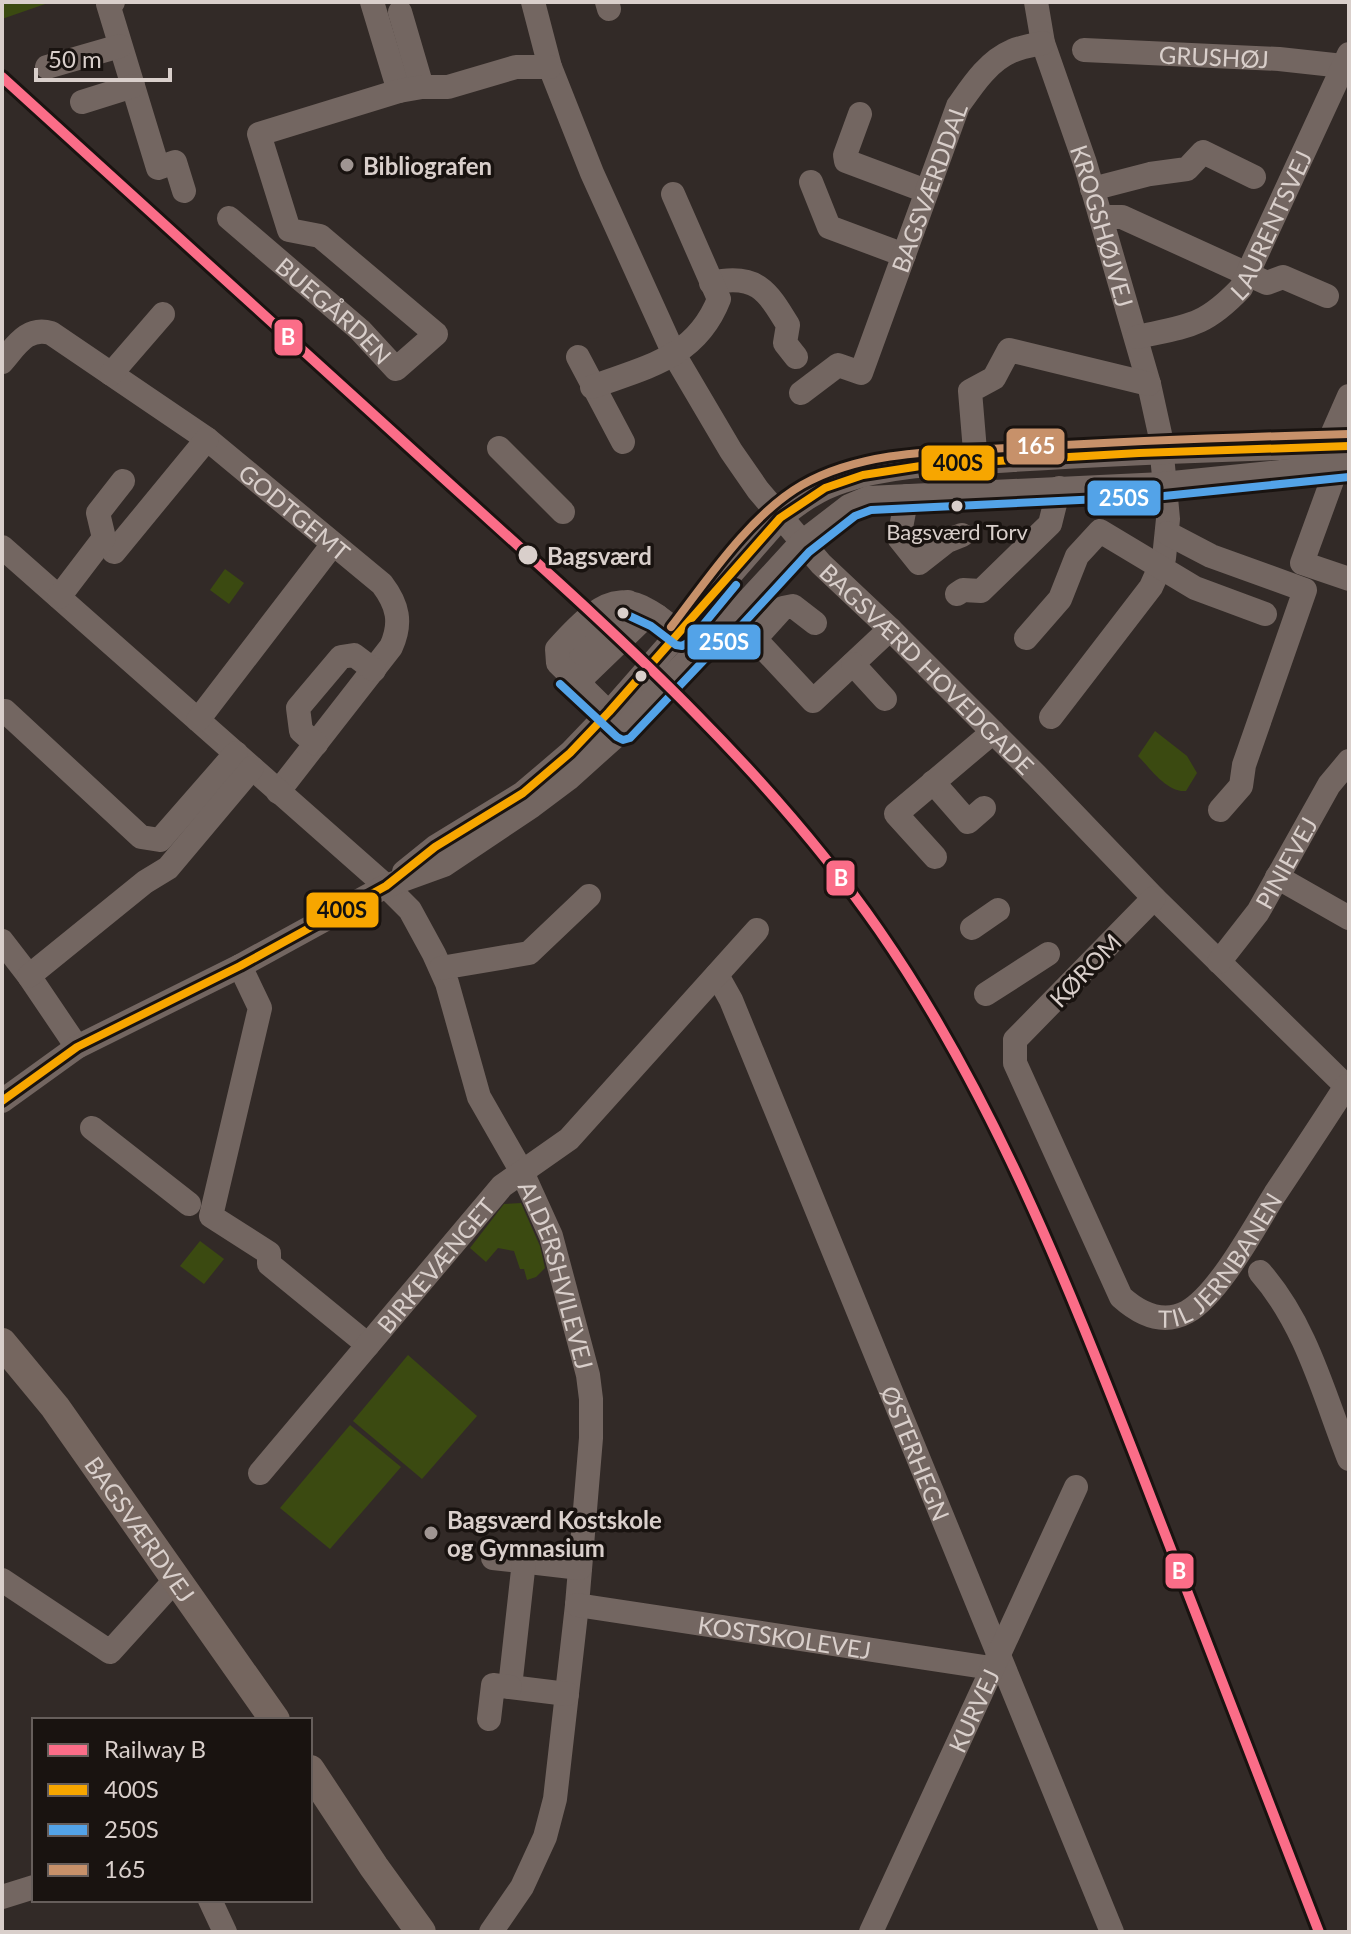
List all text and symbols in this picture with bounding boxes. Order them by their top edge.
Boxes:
scale bar [36,32,170,82]
street label: GRUSHØJ [1158,39,1269,73]
text: 50 m [48,44,102,73]
street label: BAGSVÆRDDAL [884,99,972,276]
street label: KROGSHØJVEJ [1065,141,1140,310]
street label: LAURENTSVEJ [1224,146,1317,305]
place label: Bibliografen [363,151,492,180]
marker: Bibliografen [338,156,356,174]
street label: BUEGÅRDEN [270,251,396,371]
line badge: B [273,318,304,357]
line badge: 165 [1005,427,1066,466]
text: 165 [1017,432,1055,459]
line badge: 400S [920,444,996,482]
text: 400S [933,449,983,476]
street label: GODTGEMT [233,457,356,566]
line badge: 250S [1086,479,1162,517]
text: 250S [1099,484,1149,511]
marker: Bagsværd Torv [949,498,965,514]
place label: Bagsværd Torv [886,518,1028,545]
place label: Bagsværd [547,541,652,570]
marker: Bagsværd [516,543,540,567]
street label: BAGSVÆRD HOVEDGADE [814,557,1041,780]
unlabelled marker [615,605,631,621]
line badge: 250S [686,623,762,661]
text: 250S [699,628,749,655]
unlabelled marker [633,668,649,684]
street label: PINIEVEJ [1248,812,1323,913]
line badge: B [825,859,856,897]
text: B [834,864,848,891]
line badge: 400S [305,891,380,929]
text: 400S [317,896,367,923]
street label: KØROM [1043,927,1127,1013]
street label: ALDERSHVILEVEJ [513,1176,600,1372]
street label: TIL JERNBANEN [1158,1187,1287,1332]
street label: BIRKEVÆNGET [370,1192,500,1339]
street label: ØSTERHEGN [876,1381,957,1525]
street label: BAGSVÆRDVEJ [80,1450,202,1607]
place label: Bagsværd Kostskole og Gymnasium [447,1505,662,1562]
marker: Bagsværd Kostskole og Gymnasium [422,1524,440,1542]
line badge: B [1164,1552,1195,1590]
text: B [1172,1557,1186,1584]
street label: KOSTSKOLEVEJ [696,1609,873,1664]
street label: KURVEJ [941,1664,1005,1757]
legend [32,1718,312,1902]
text: Railway B [104,1734,206,1763]
text: 400S [104,1774,159,1803]
text: 250S [104,1814,159,1843]
text: 165 [104,1854,146,1883]

